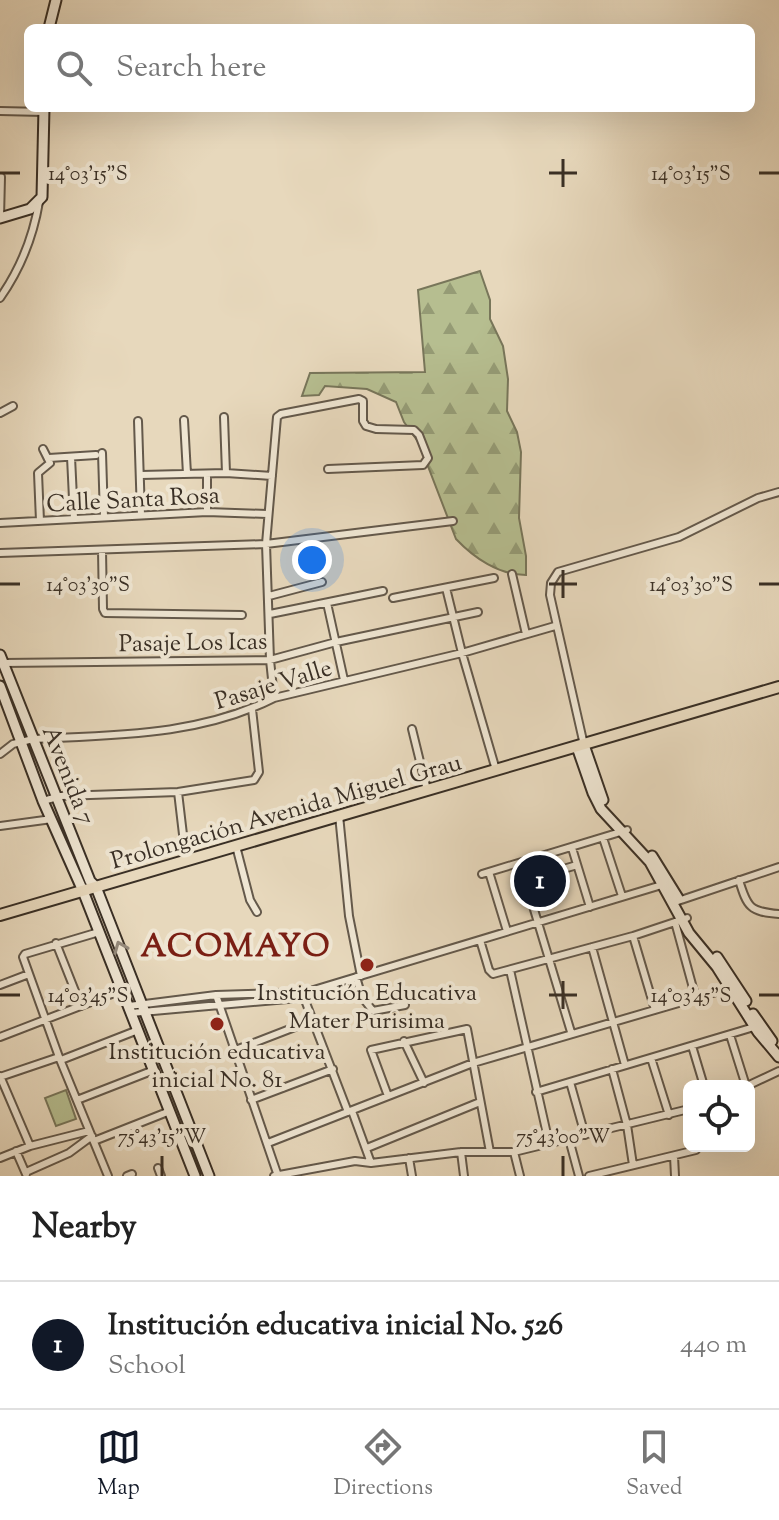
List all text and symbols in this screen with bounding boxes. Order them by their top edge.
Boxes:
search box [24,24,755,112]
icon: search [52,46,96,90]
text: Search here [116,47,266,90]
text: 14°03'15"S [48,161,128,190]
text: 14°03'15"S [651,161,731,190]
street label: Calle Santa Rosa [46,479,221,523]
your location [292,540,332,580]
text: 14°03'30"S [46,572,130,601]
text: 14°03'30"S [649,572,733,601]
street label: Pasaje Los Icas [118,626,268,662]
street label: Pasaje Valle [211,652,336,720]
street label: Avenida 7 [32,721,102,830]
street label: Prolongación Avenida Miguel Grau [107,746,466,879]
pin: 1 [514,851,566,911]
district label: ACOMAYO [141,925,331,971]
one-way arrow [113,941,130,955]
marker: Institución Educativa Mater Purisima [358,956,376,974]
place label: Institución Educativa Mater Purisima [257,977,477,1039]
text: 14°03'45"S [48,983,128,1012]
text: 14°03'45"S [651,983,731,1012]
marker: Institución educativa inicial No. 81 [208,1015,226,1033]
place label: Institución educativa inicial No. 81 [109,1036,325,1098]
map controls [683,1080,755,1152]
button: locate [683,1080,755,1152]
text: 75°43'15"W [118,1124,206,1153]
text: 75°43'00"W [516,1124,610,1153]
text: Nearby [32,1204,137,1253]
text: Institución educativa inicial No. 526 [108,1305,563,1348]
text: 1 [54,1327,62,1364]
text: 440 m [680,1327,747,1364]
text: School [108,1348,186,1385]
tab: Map [97,1425,141,1505]
tab: Directions [334,1425,433,1505]
tab: Saved [626,1425,682,1505]

